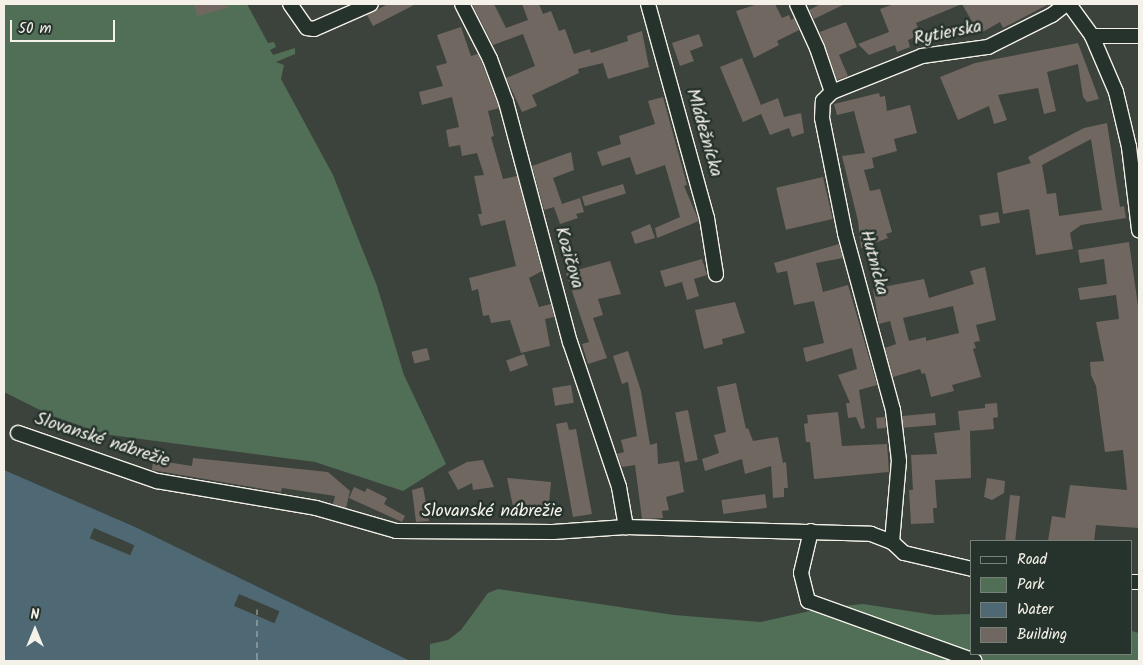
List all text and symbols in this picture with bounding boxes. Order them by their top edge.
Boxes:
scale bar [12,10,118,42]
text: 50 m [18,17,52,41]
street label: Rytierska [912,17,984,51]
street label: Mládežnícka [680,86,726,180]
street label: Kozičova [549,225,587,291]
street label: Hutnícka [854,228,892,298]
street label: Slovanské nábrežie [32,409,172,473]
street label: Slovanské nábrežie [422,501,562,523]
legend [970,540,1133,655]
text: Road [1017,548,1047,572]
text: Park [1017,573,1044,597]
text: Water [1017,598,1053,622]
text: N [31,604,39,626]
north arrow [10,605,60,655]
text: Building [1017,623,1067,647]

